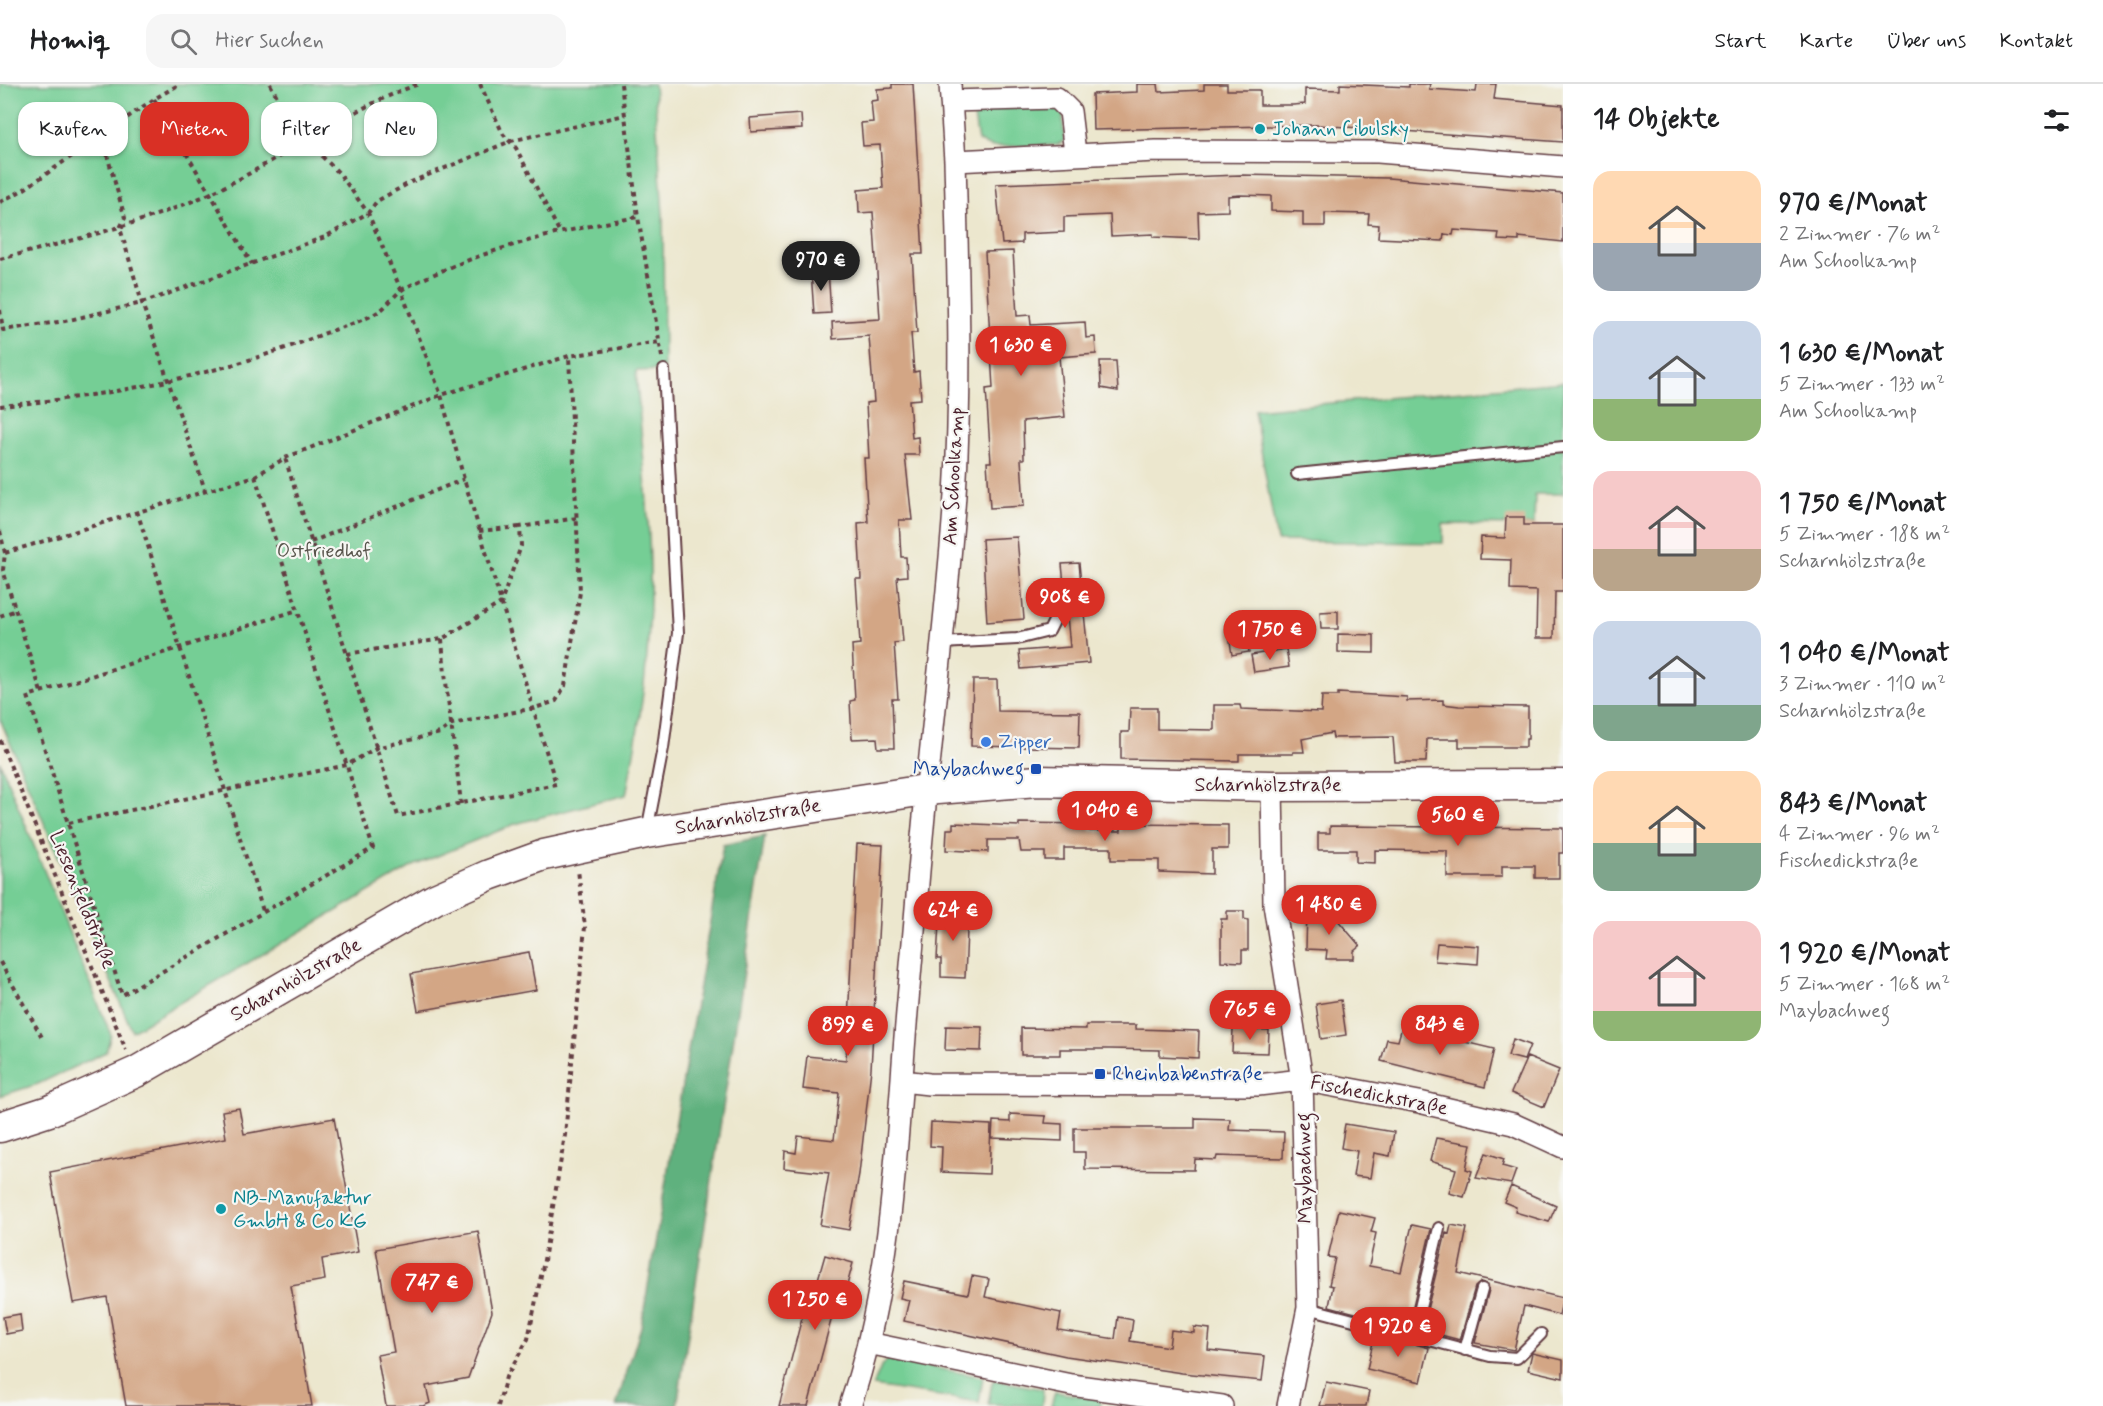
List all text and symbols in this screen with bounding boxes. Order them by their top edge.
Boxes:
search box [146,14,566,68]
text: Homiq [30,23,110,60]
icon: search [167,25,200,58]
text: Hier suchen [215,27,324,55]
text: Start [1715,27,1767,55]
text: Karte [1800,27,1853,55]
text: Über uns [1886,27,1966,55]
text: Kontakt [1999,27,2073,55]
chip: Kaufen [18,102,128,156]
chip: Mieten [140,102,249,156]
chip: Filter [261,102,352,156]
chip: Neu [364,102,437,156]
text: 14 Objekte [1593,103,1720,137]
icon: filters [2040,104,2073,137]
place label: Johann Cibulsky [1272,116,1409,143]
marker: Johann Cibulsky [1253,122,1267,136]
text: 970 €/Monat [1779,187,1928,221]
icon: home [1641,195,1713,267]
text: 2 Zimmer · 76 m² [1779,221,1940,248]
pin: 970 € [779,241,863,292]
text: 970 € [796,247,846,274]
text: Am Schoolkamp [1779,248,1917,275]
pin: 1 630 € [966,326,1076,377]
text: 1 630 € [989,332,1053,359]
text: 1 630 €/Monat [1779,337,1944,371]
icon: home [1641,345,1713,417]
text: 5 Zimmer · 133 m² [1779,371,1945,398]
text: Am Schoolkamp [1779,398,1917,425]
street label: Am Schoolkamp [937,406,971,546]
text: 1 750 €/Monat [1779,487,1947,521]
icon: home [1641,495,1713,567]
text: 5 Zimmer · 188 m² [1779,521,1950,548]
park label: Ostfriedhof [277,538,371,565]
text: Scharnhölzstraße [1779,548,1926,575]
pin: 908 € [1023,578,1107,629]
text: 908 € [1040,584,1090,611]
pin: 1 750 € [1215,610,1325,661]
text: 1 750 € [1237,616,1303,643]
text: 1 040 €/Monat [1779,637,1950,671]
icon: home [1641,645,1713,717]
text: 3 Zimmer · 110 m² [1779,671,1946,698]
text: Scharnhölzstraße [1779,698,1926,725]
place label: Zipper [998,729,1052,756]
marker: Zipper [979,735,993,749]
place label: Maybachweg [913,756,1024,785]
marker: Maybachweg [1029,762,1043,776]
street label: Scharnhölzstraße [1195,772,1342,799]
text: 843 €/Monat [1779,787,1927,821]
pin: 1 040 € [1050,791,1160,842]
street label: Scharnhölzstraße [673,792,823,842]
icon: home [1641,795,1713,867]
pin: 560 € [1416,796,1500,847]
text: 1 040 € [1071,797,1139,824]
text: 560 € [1431,802,1485,829]
text: 4 Zimmer · 96 m² [1779,821,1940,848]
street label: Liesenfeldstraße [42,827,122,973]
text: Fischedickstraße [1779,848,1919,875]
pin: 1 480 € [1274,885,1384,936]
pin: 624 € [911,891,995,942]
text: 1 480 € [1296,891,1363,918]
text: 624 € [927,897,979,924]
street label: Scharnhölzstraße [226,931,367,1028]
text: 1 920 €/Monat [1779,937,1950,971]
icon: home [1641,945,1713,1017]
text: 5 Zimmer · 168 m² [1779,971,1950,998]
pin: 765 € [1208,990,1292,1041]
text: 765 € [1224,996,1276,1023]
text: Maybachweg [1779,998,1890,1025]
pin: 843 € [1398,1005,1482,1056]
pin: 899 € [806,1006,890,1057]
text: 843 € [1415,1011,1465,1038]
text: 899 € [822,1012,874,1039]
place label: Rheinbabenstraße [1112,1061,1263,1088]
marker: Rheinbabenstraße [1093,1067,1107,1081]
street label: Fischedickstraße [1308,1069,1450,1123]
street label: Maybachweg [1291,1112,1321,1224]
place label: NB-Manufaktur GmbH & Co KG [233,1185,372,1235]
marker: NB-Manufaktur GmbH & Co KG [214,1202,228,1216]
pin: 747 € [390,1263,474,1314]
text: 747 € [405,1269,459,1296]
pin: 1 250 € [760,1280,870,1331]
text: 1 250 € [782,1286,848,1313]
pin: 1 920 € [1343,1307,1453,1358]
text: 1 920 € [1364,1313,1432,1340]

